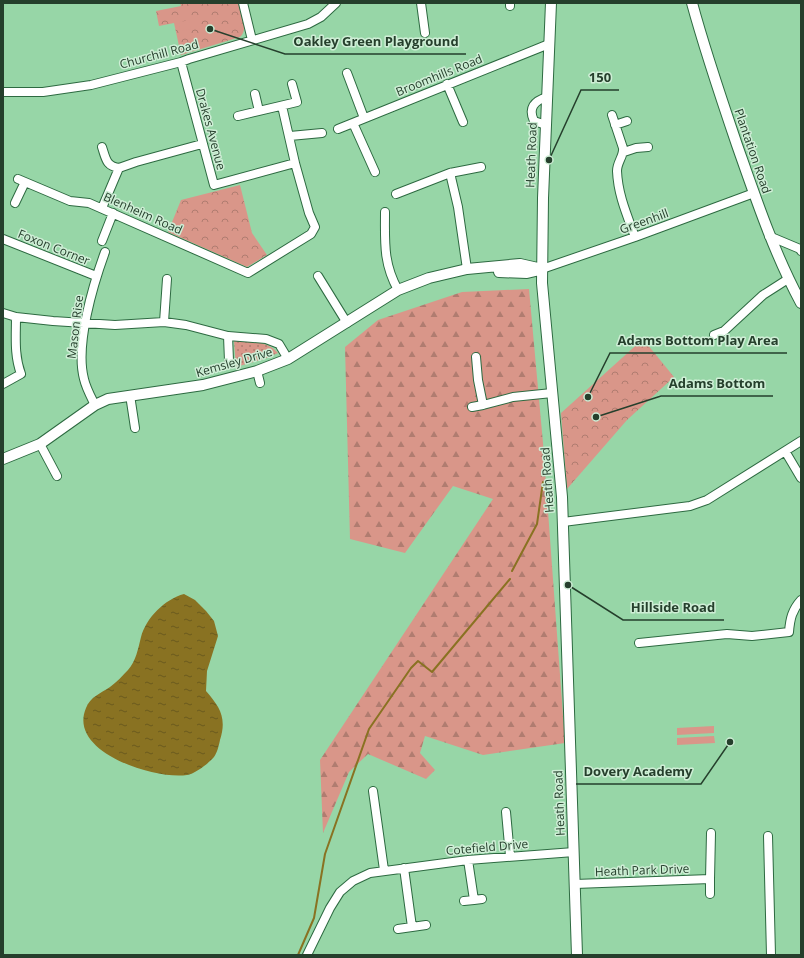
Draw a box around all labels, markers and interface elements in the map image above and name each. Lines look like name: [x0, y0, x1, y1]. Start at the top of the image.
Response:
callout: Oakley Green Playground: [285, 29, 466, 54]
text: Oakley Green Playground: [293, 32, 459, 50]
street label: Churchill Road: [118, 35, 200, 73]
street label: Broomhills Road: [393, 50, 485, 100]
callout: 150: [581, 65, 619, 90]
text: 150: [589, 68, 611, 86]
street label: Drakes Avenue: [192, 86, 230, 172]
street label: Plantation Road: [730, 106, 776, 196]
street label: Heath Road: [521, 122, 541, 188]
street label: Blenheim Road: [101, 188, 185, 238]
street label: Greenhill: [617, 204, 671, 238]
street label: Foxon Corner: [16, 225, 93, 269]
street label: Mason Rise: [63, 294, 87, 360]
callout: Adams Bottom Play Area: [610, 328, 787, 353]
text: Adams Bottom Play Area: [617, 331, 779, 349]
street label: Kemsley Drive: [194, 343, 275, 381]
callout: Adams Bottom: [661, 371, 773, 396]
text: Adams Bottom: [669, 374, 765, 392]
street label: Heath Road: [536, 447, 558, 513]
callout: Hillside Road: [623, 595, 724, 620]
text: Hillside Road: [631, 598, 715, 616]
callout: Dovery Academy: [576, 759, 701, 784]
text: Dovery Academy: [584, 762, 693, 780]
street label: Heath Road: [549, 770, 569, 836]
street label: Cotefield Drive: [445, 835, 529, 859]
street label: Heath Park Drive: [594, 860, 690, 880]

